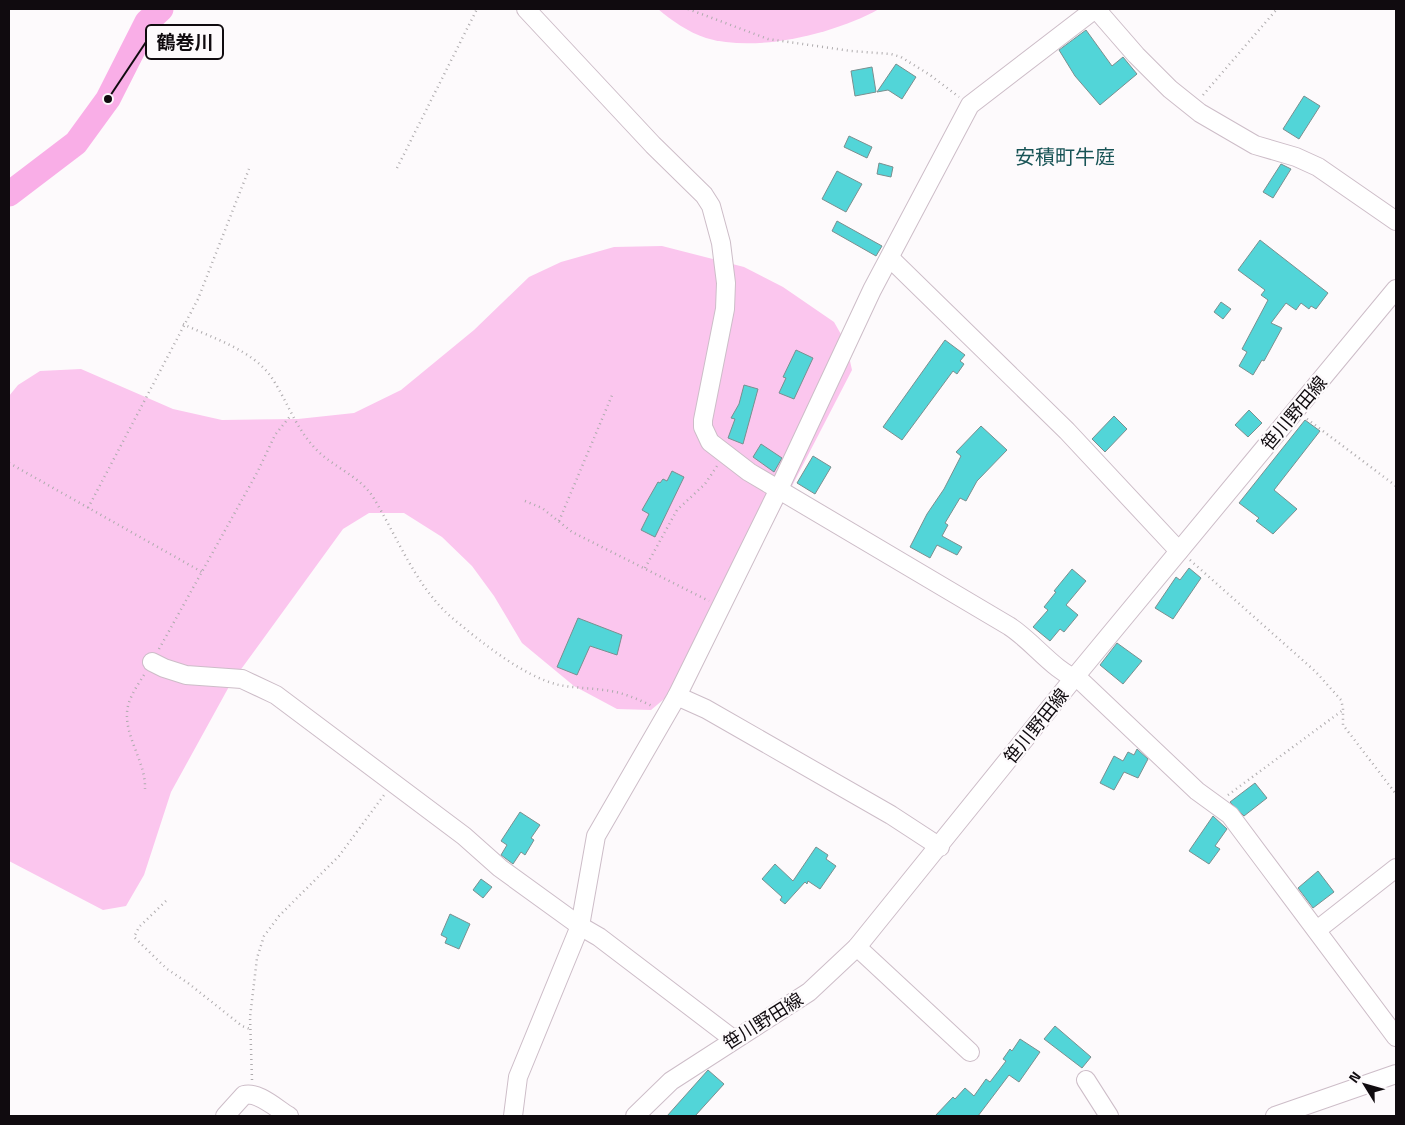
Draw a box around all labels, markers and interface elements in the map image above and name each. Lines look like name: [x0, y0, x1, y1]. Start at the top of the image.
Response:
callout: 鶴巻川: [146, 25, 223, 59]
text: 鶴巻川: [156, 27, 214, 56]
district label: 安積町牛庭: [1015, 141, 1115, 172]
street label: 笹川野田線: [1255, 370, 1333, 456]
street label: 笹川野田線: [997, 683, 1075, 769]
street label: 笹川野田線: [718, 986, 808, 1056]
north arrow: [1340, 1060, 1390, 1110]
text: N: [1343, 1067, 1366, 1087]

